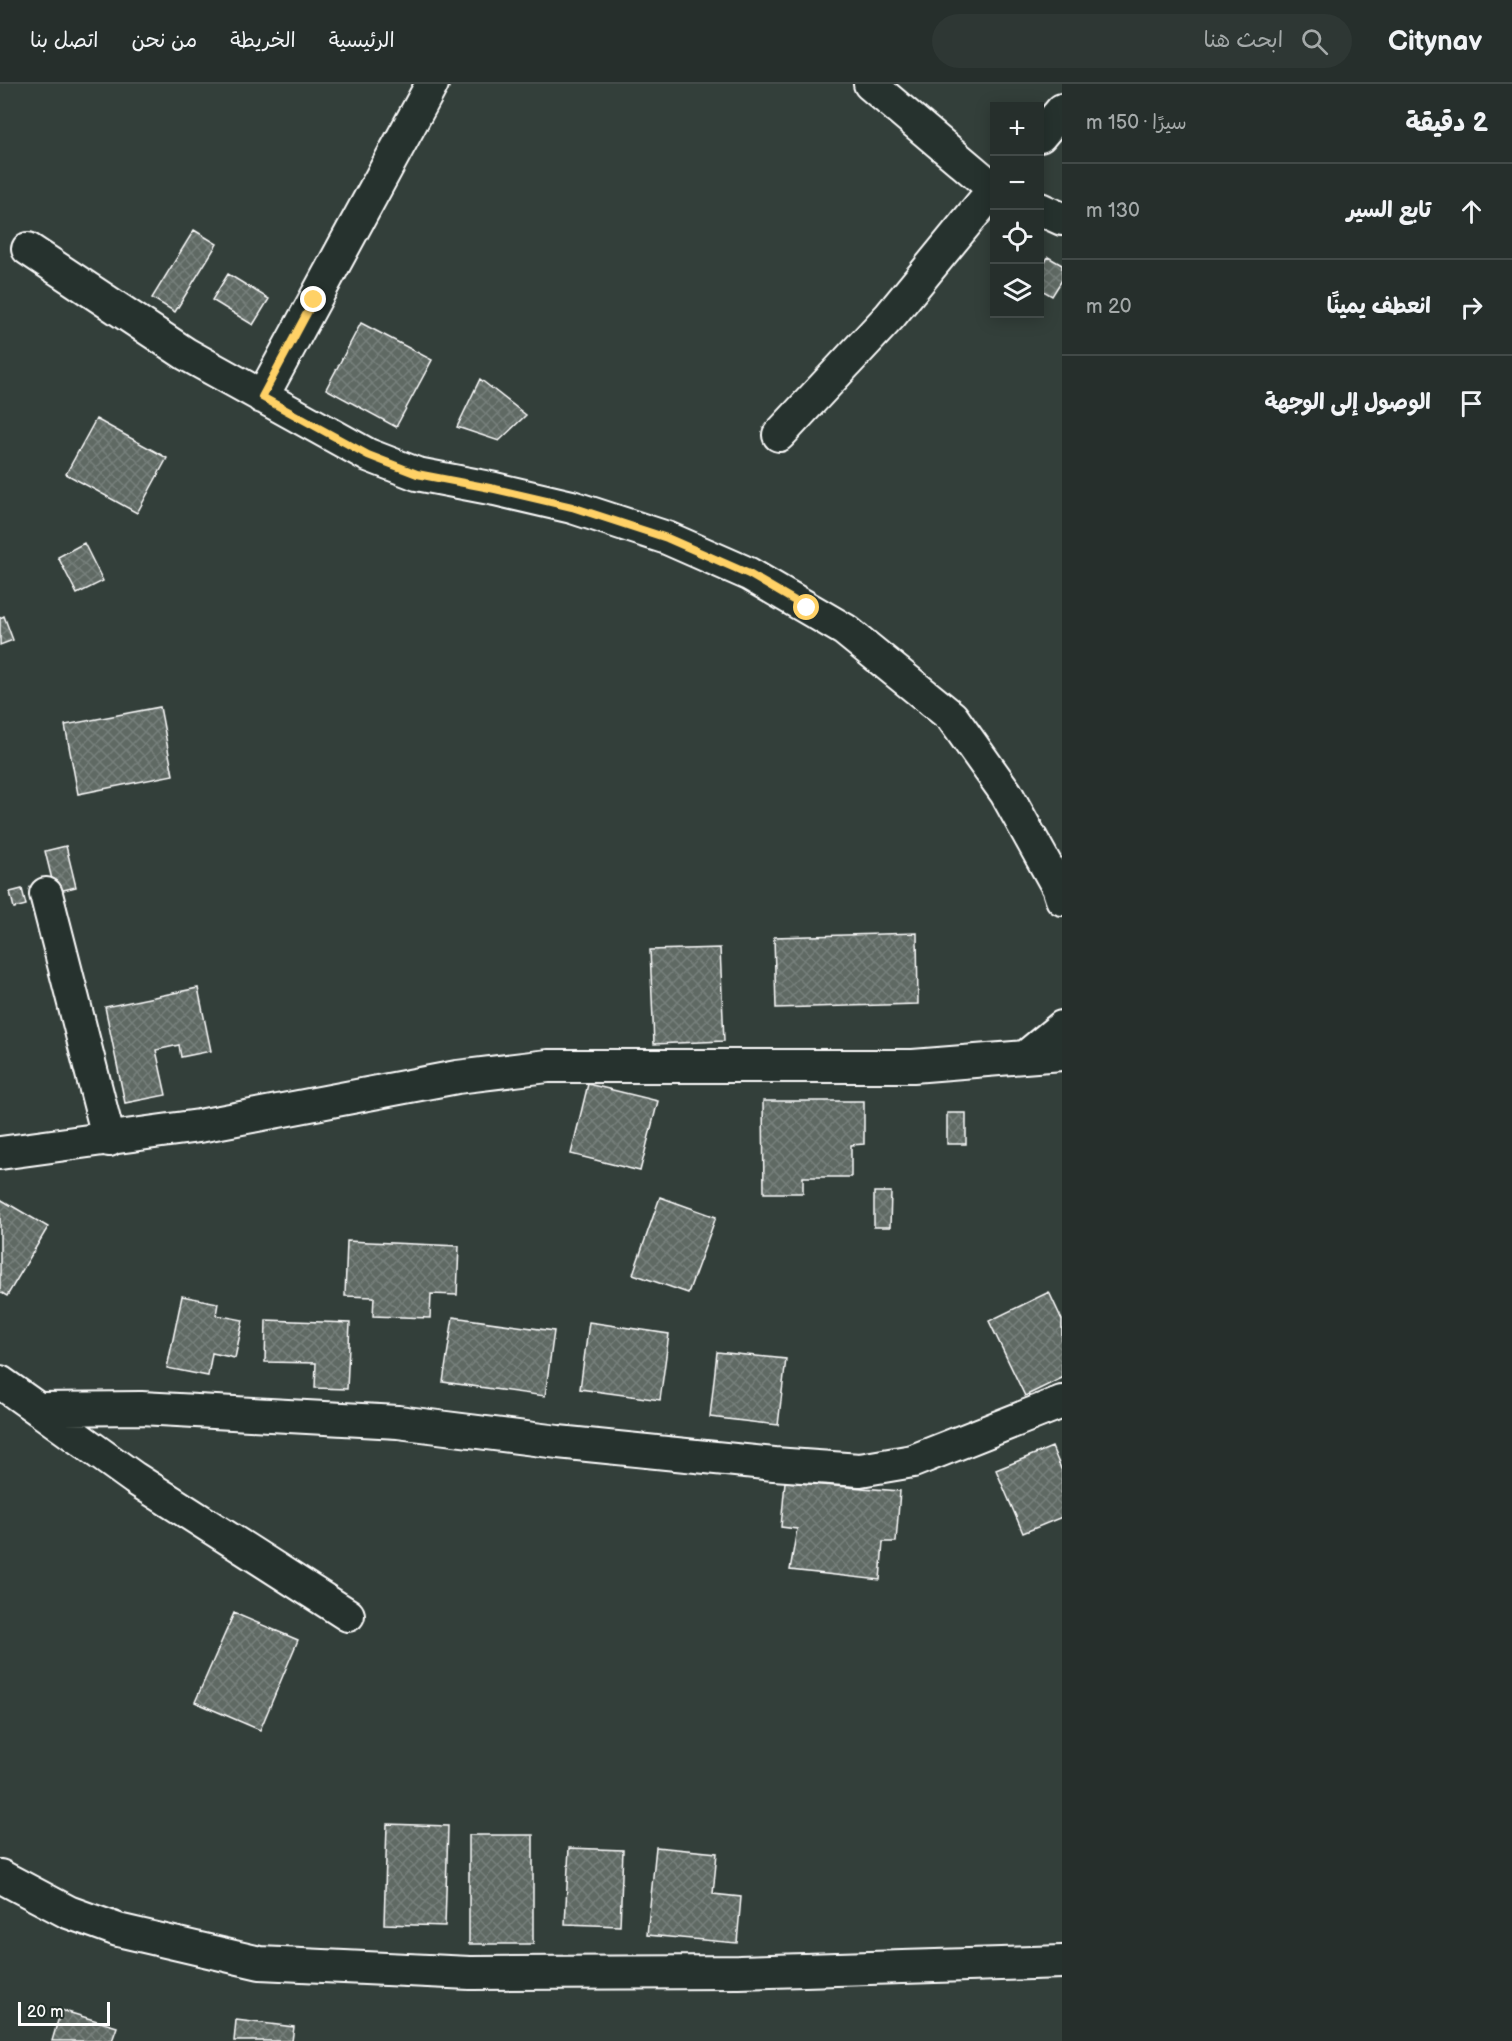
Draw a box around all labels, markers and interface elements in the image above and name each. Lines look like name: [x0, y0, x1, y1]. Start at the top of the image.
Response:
search box: [932, 14, 1352, 68]
icon: search: [1298, 25, 1331, 58]
text: Citynav: [1388, 25, 1482, 58]
text: ابحث هنا: [1204, 27, 1283, 54]
text: اتصل بنا: [30, 28, 98, 53]
text: من نحن: [131, 28, 197, 53]
text: الخريطة: [230, 28, 296, 53]
text: الرئيسية: [329, 28, 395, 53]
map controls: [990, 102, 1044, 318]
button: +: [990, 102, 1044, 156]
text: 2 دقيقة: [1405, 108, 1488, 139]
text: سيرًا · 150 m: [1086, 111, 1187, 135]
button: −: [990, 156, 1044, 210]
icon: ahead: [1455, 195, 1488, 228]
text: تابع السير: [1347, 197, 1431, 224]
text: 130 m: [1086, 199, 1140, 223]
button: locate: [990, 210, 1044, 264]
button: layers: [990, 264, 1044, 318]
route end: [300, 286, 326, 312]
icon: right: [1455, 291, 1488, 324]
text: انعطف يمينًا: [1327, 293, 1431, 320]
text: 20 m: [1086, 295, 1132, 319]
icon: arrive: [1455, 387, 1488, 420]
text: الوصول إلى الوجهة: [1264, 389, 1431, 416]
route start: [793, 594, 819, 620]
scale bar: [18, 1999, 110, 2026]
text: 20 m: [27, 2003, 63, 2022]

